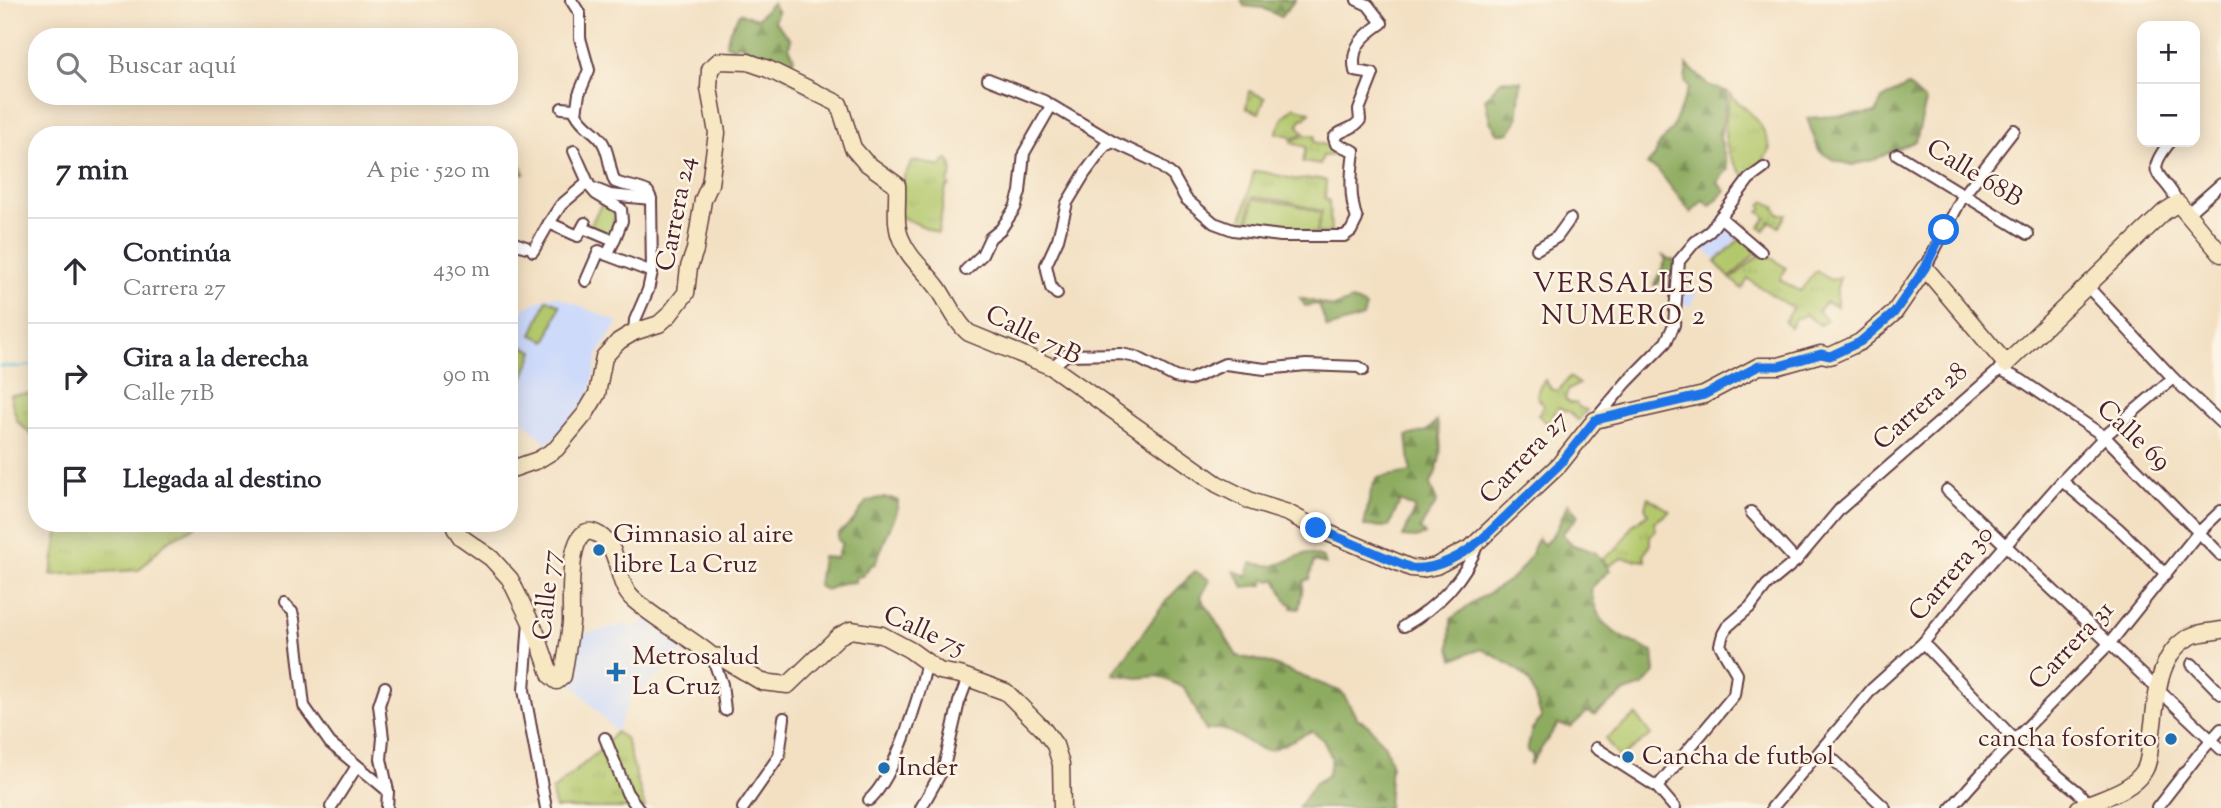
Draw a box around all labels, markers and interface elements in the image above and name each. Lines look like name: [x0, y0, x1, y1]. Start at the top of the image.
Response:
map controls: [2137, 21, 2200, 147]
button: +: [2137, 21, 2200, 84]
search box: [28, 28, 518, 105]
icon: search: [52, 48, 90, 86]
text: Buscar aquí: [108, 48, 237, 85]
button: −: [2137, 84, 2200, 147]
street label: Calle 68B: [1919, 131, 2029, 217]
text: 7 min: [56, 150, 128, 193]
street label: Carrera 24: [648, 153, 706, 275]
text: A pie · 520 m: [366, 155, 490, 188]
route start: [1928, 214, 1959, 245]
text: Continúa: [123, 236, 231, 273]
icon: ahead: [56, 252, 94, 290]
text: 430 m: [433, 254, 490, 287]
district label: VERSALLES NUMERO 2: [1532, 265, 1716, 337]
text: Carrera 27: [123, 273, 226, 306]
street label: Calle 71B: [979, 297, 1087, 375]
text: Gira a la derecha: [123, 341, 308, 378]
street label: Carrera 28: [1865, 354, 1977, 460]
icon: right: [56, 357, 94, 395]
text: 90 m: [443, 359, 490, 392]
text: Calle 71B: [123, 378, 214, 411]
street label: Calle 69: [2087, 392, 2179, 480]
street label: Carrera 27: [1472, 403, 1578, 513]
icon: arrive: [56, 462, 94, 500]
text: Llegada al destino: [123, 462, 321, 499]
route end: [1300, 512, 1331, 543]
place label: Gimnasio al aire libre La Cruz: [613, 517, 794, 584]
street label: Carrera 30: [1901, 518, 2003, 630]
marker: Gimnasio al aire libre La Cruz: [591, 542, 607, 558]
street label: Calle 77: [525, 548, 571, 642]
street label: Carrera 31: [2021, 593, 2123, 699]
street label: Calle 75: [877, 598, 971, 667]
place label: Metrosalud La Cruz: [632, 639, 760, 706]
marker: Metrosalud La Cruz: [606, 662, 626, 682]
place label: cancha fosforito: [1978, 721, 2157, 758]
marker: cancha fosforito: [2163, 731, 2179, 747]
place label: Cancha de futbol: [1642, 739, 1834, 776]
marker: Cancha de futbol: [1620, 749, 1636, 765]
place label: Inder: [898, 750, 958, 787]
marker: Inder: [876, 760, 892, 776]

